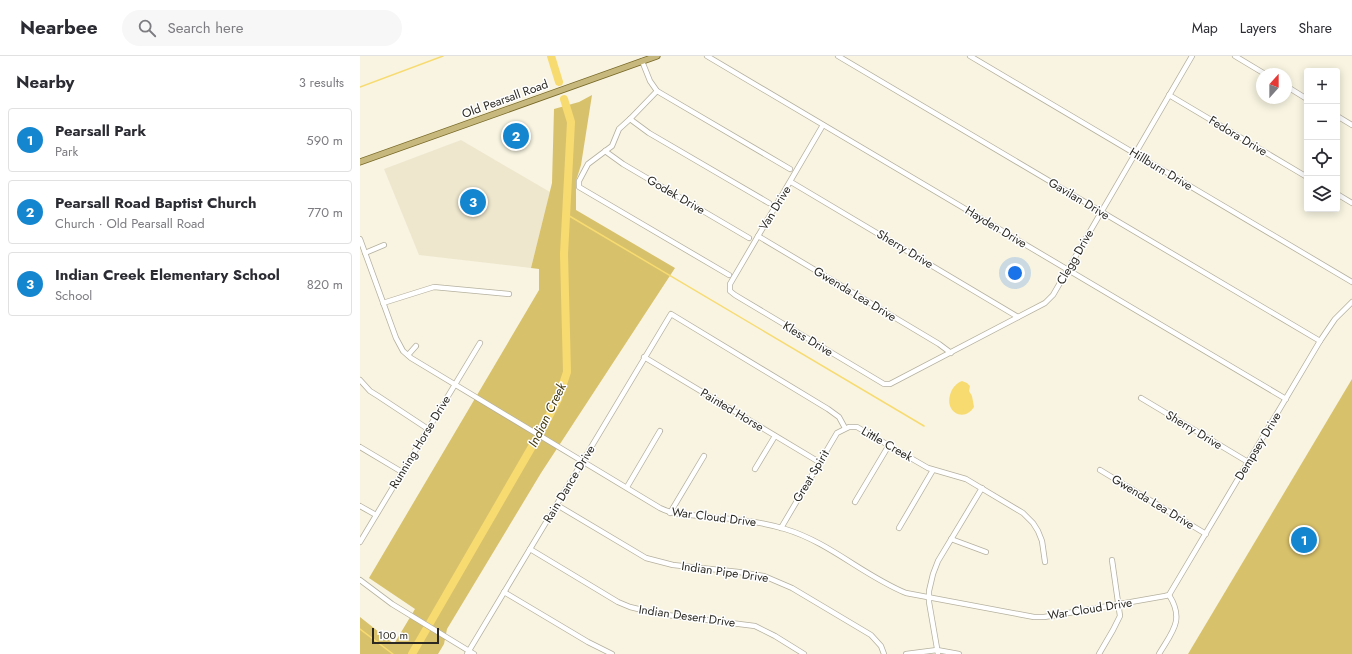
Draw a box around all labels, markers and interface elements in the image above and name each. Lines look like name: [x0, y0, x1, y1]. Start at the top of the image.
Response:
search box: [122, 10, 402, 46]
text: Nearbee: [20, 14, 98, 41]
icon: search: [136, 17, 158, 39]
text: Search here: [168, 17, 243, 39]
text: Map: [1192, 18, 1218, 38]
text: Layers: [1240, 18, 1276, 38]
text: Share: [1298, 18, 1332, 38]
north arrow: [1256, 68, 1292, 104]
map controls: [1304, 68, 1340, 212]
button: +: [1304, 68, 1340, 104]
text: Nearby: [16, 70, 74, 94]
text: 3 results: [299, 73, 344, 92]
street label: Old Pearsall Road: [459, 75, 551, 123]
button: −: [1304, 104, 1340, 140]
street label: Fedora Drive: [1205, 111, 1271, 161]
text: Pearsall Park: [55, 120, 146, 142]
pin: 2: [503, 121, 529, 151]
text: 1: [27, 131, 33, 150]
text: 590 m: [306, 131, 343, 150]
button: locate: [1304, 140, 1340, 176]
text: Park: [55, 142, 78, 161]
street label: Hillburn Drive: [1126, 143, 1196, 195]
street label: Godek Drive: [644, 171, 708, 219]
street label: Gavilan Drive: [1045, 174, 1113, 224]
button: layers: [1304, 176, 1340, 212]
street label: Van Drive: [755, 182, 795, 234]
pin: 3: [460, 187, 486, 217]
text: Pearsall Road Baptist Church: [55, 192, 257, 214]
street label: Hayden Drive: [962, 201, 1030, 253]
text: 2: [26, 203, 34, 222]
text: 770 m: [308, 203, 343, 222]
text: Church · Old Pearsall Road: [55, 214, 205, 233]
street label: Sherry Drive: [873, 225, 937, 273]
street label: Clegg Drive: [1052, 226, 1098, 288]
street label: Gwenda Lea Drive: [810, 262, 900, 326]
your location: [1005, 263, 1025, 283]
text: Indian Creek Elementary School: [55, 264, 280, 286]
text: 3: [26, 275, 34, 294]
text: 820 m: [307, 275, 343, 294]
text: School: [55, 286, 92, 305]
street label: Kless Drive: [780, 317, 836, 361]
water label: Indian Creek: [523, 379, 571, 450]
street label: Painted Horse: [697, 384, 767, 436]
street label: Running Horse Drive: [385, 392, 455, 492]
street label: Sherry Drive: [1162, 406, 1226, 454]
street label: Dempsey Drive: [1230, 408, 1286, 484]
street label: Little Creek: [858, 422, 917, 466]
street label: Rain Dance Drive: [539, 442, 599, 526]
street label: Great Spirit: [788, 446, 834, 506]
street label: Gwenda Lea Drive: [1108, 470, 1198, 534]
street label: War Cloud Drive: [671, 503, 757, 531]
pin: 1: [1291, 525, 1317, 555]
street label: Indian Pipe Drive: [680, 557, 770, 587]
street label: War Cloud Drive: [1047, 593, 1133, 625]
street label: Indian Desert Drive: [637, 600, 737, 632]
scale bar: [372, 626, 439, 645]
text: 100 m: [378, 627, 408, 643]

